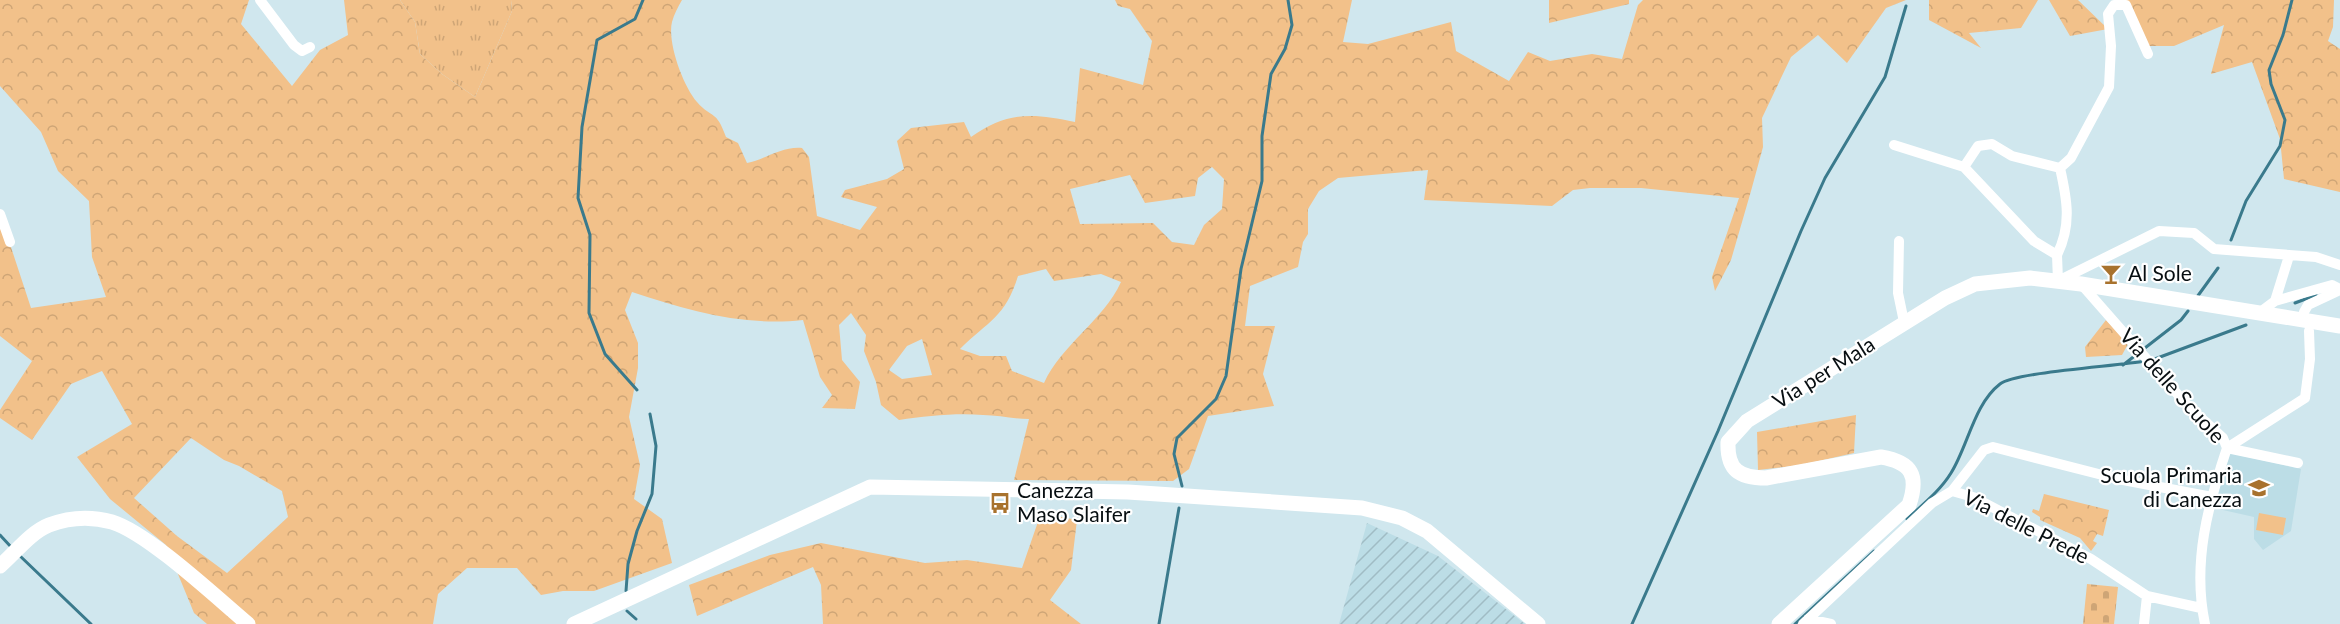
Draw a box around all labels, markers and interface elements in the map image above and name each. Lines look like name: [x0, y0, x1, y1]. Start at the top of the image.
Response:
place label: Al Sole: [2128, 260, 2192, 285]
bar icon: Al Sole: [2099, 262, 2123, 286]
street label: Via delle Scuole: [2115, 323, 2231, 447]
street label: Via per Mala: [1768, 331, 1879, 413]
place label: Scuola Primaria di Canezza: [2100, 462, 2242, 511]
school or university icon: Scuola Primaria di Canezza: [2247, 476, 2271, 500]
place label: Canezza Maso Slaifer: [1017, 477, 1131, 526]
street label: Via delle Prede: [1960, 483, 2094, 568]
bus stop icon: Canezza Maso Slaifer: [988, 491, 1012, 515]

